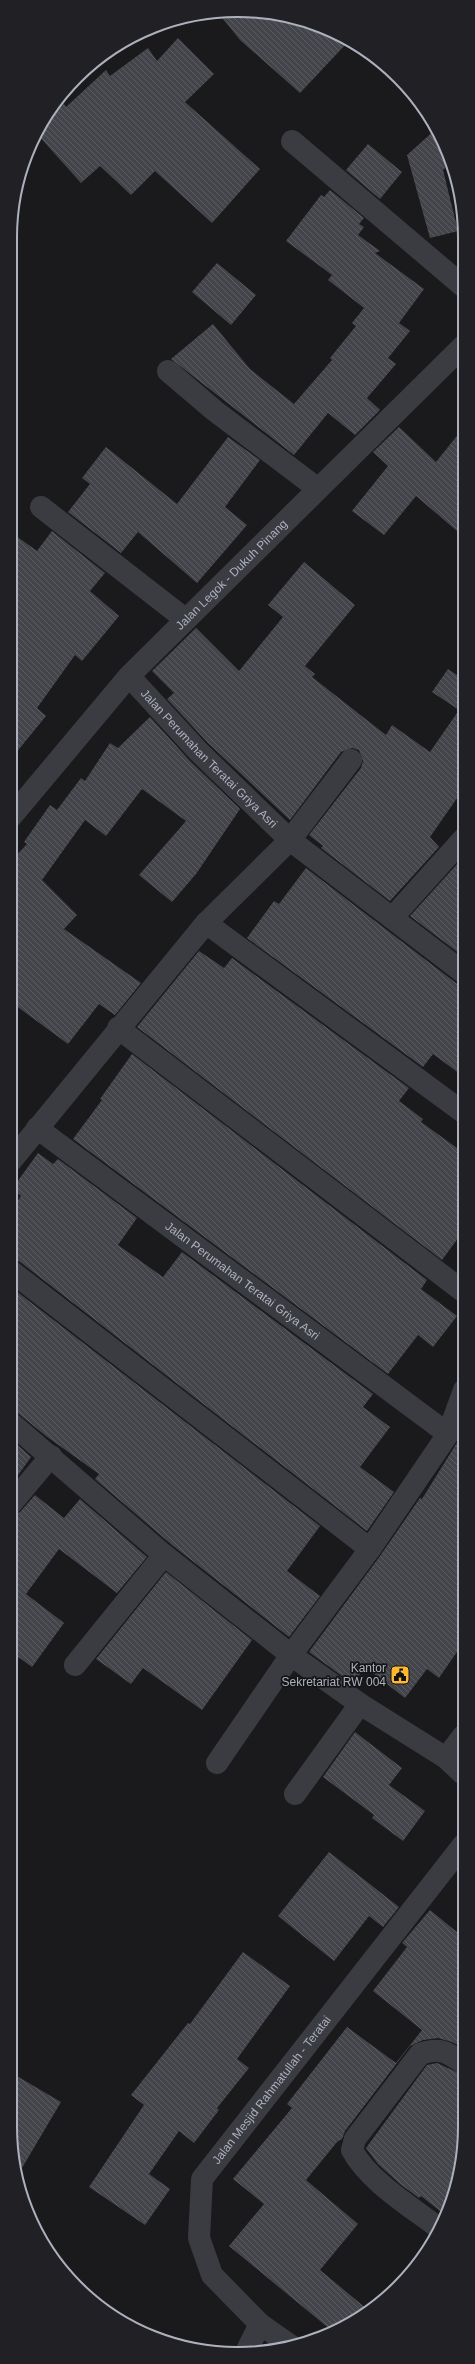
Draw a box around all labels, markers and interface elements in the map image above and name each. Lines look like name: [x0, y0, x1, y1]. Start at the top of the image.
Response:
street label: Jalan Legok - Dukuh Pinang: [173, 517, 290, 633]
street label: Jalan Perumahan Teratai Griya Asri: [138, 686, 280, 831]
street label: Jalan Perumahan Teratai Griya Asri: [162, 1219, 322, 1343]
place label: Kantor Sekretariat RW 004: [282, 1661, 386, 1689]
public building icon: Kantor Sekretariat RW 004: [389, 1664, 411, 1686]
street label: Jalan Mesjid Rahmatullah - Teratai: [209, 2013, 334, 2167]

